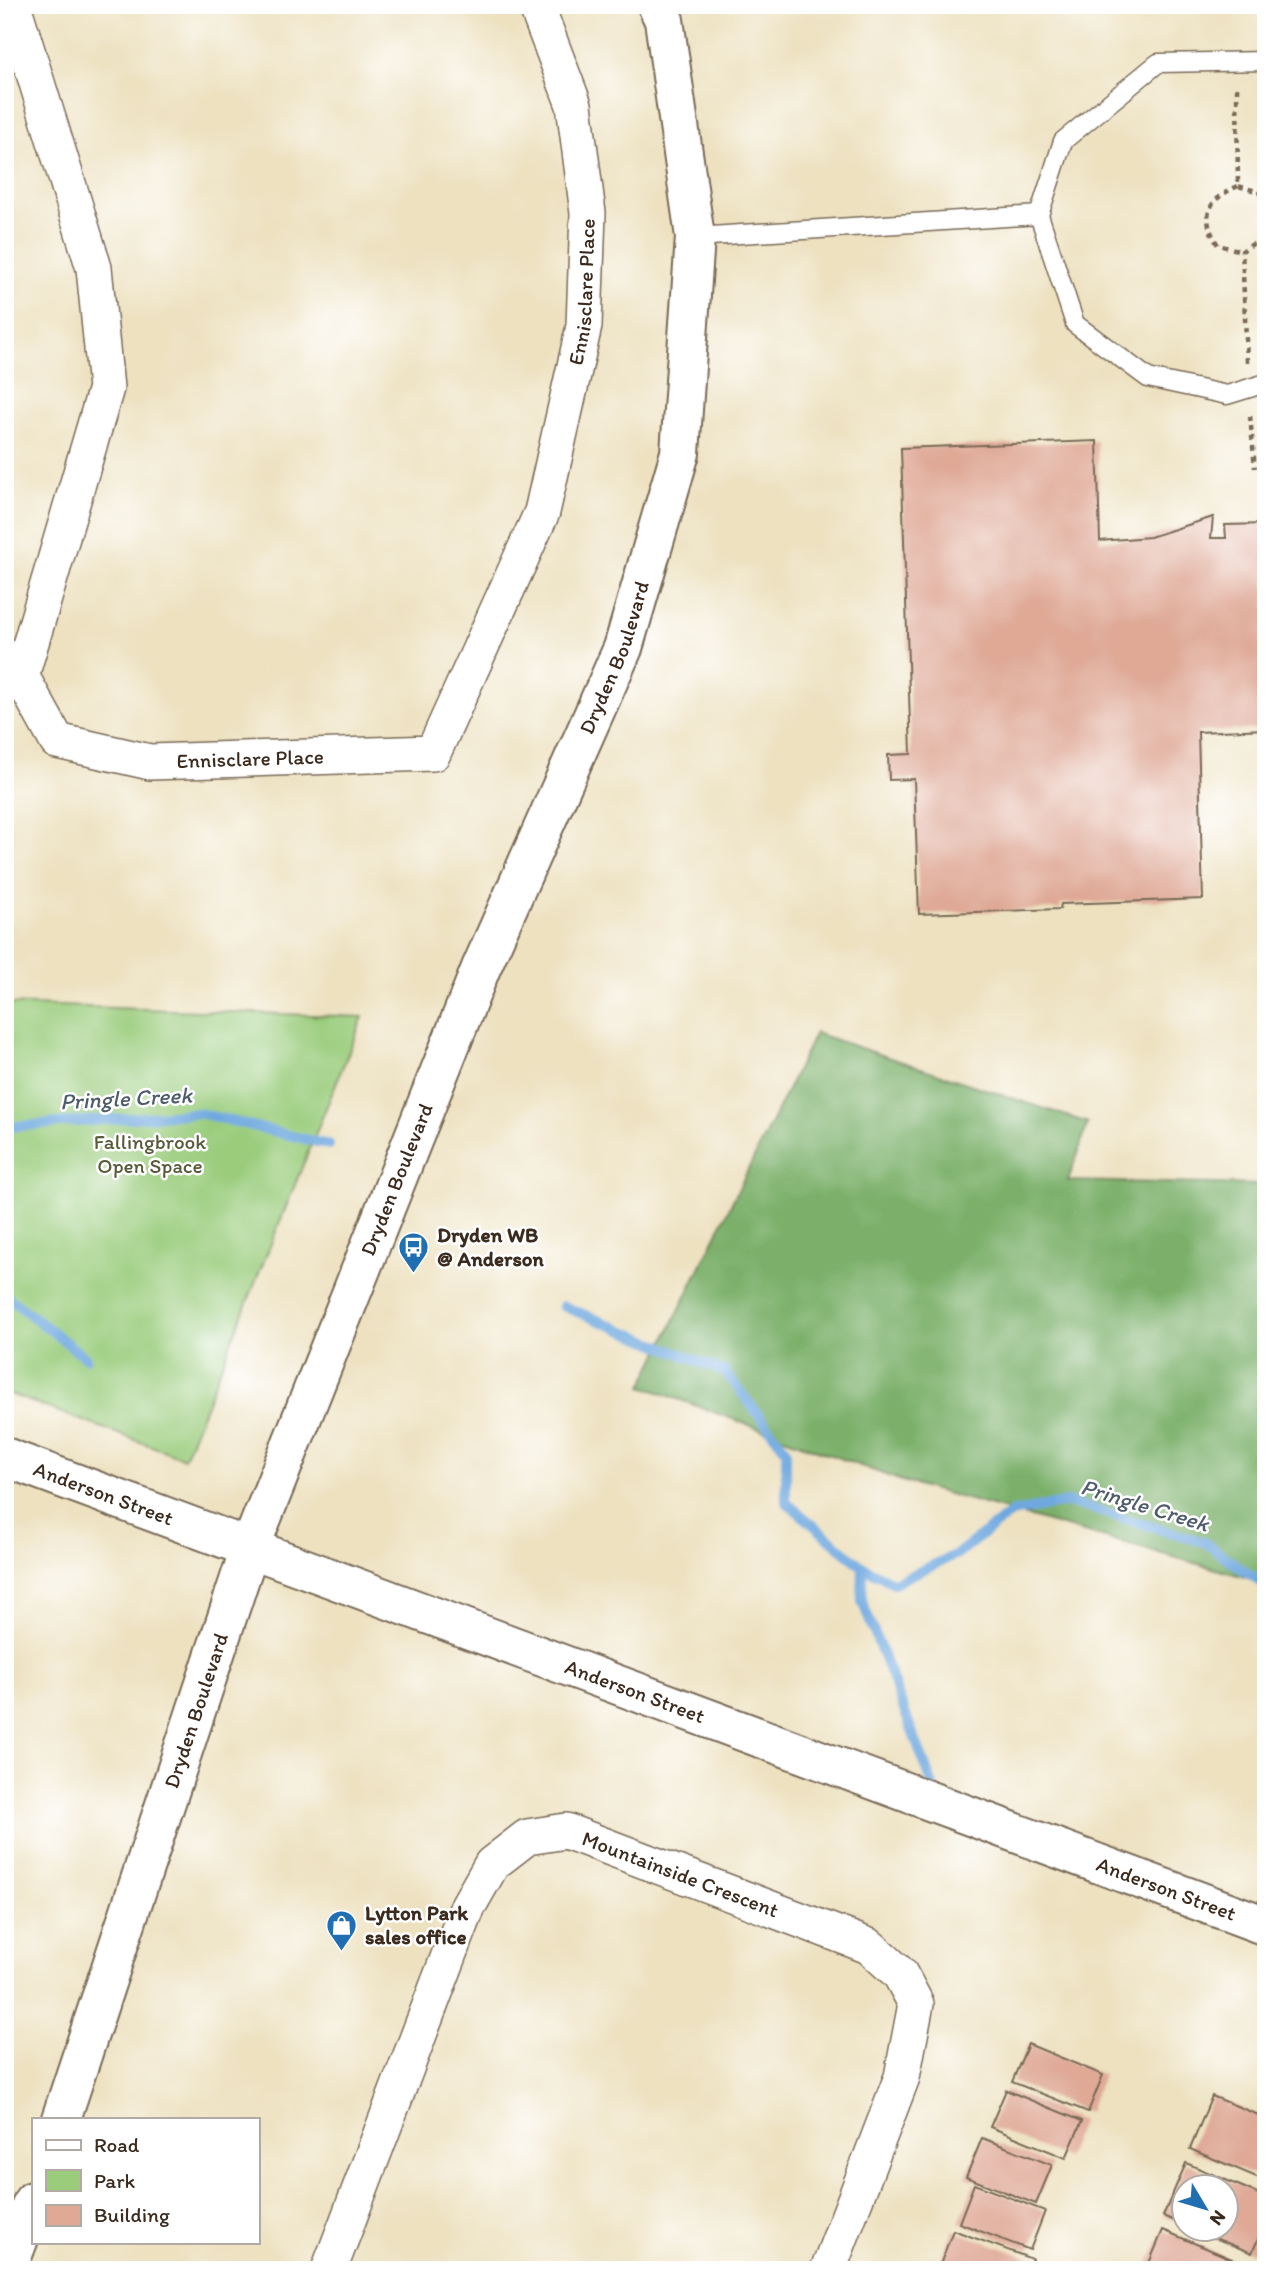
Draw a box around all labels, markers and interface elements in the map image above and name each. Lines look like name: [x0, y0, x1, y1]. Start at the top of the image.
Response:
street label: Ennisclare Place: [563, 218, 600, 367]
street label: Dryden Boulevard: [573, 578, 654, 738]
street label: Ennisclare Place: [176, 743, 324, 773]
water label: Pringle Creek: [59, 1081, 194, 1115]
street label: Dryden Boulevard: [355, 1100, 438, 1259]
park label: Fallingbrook Open Space: [94, 1129, 206, 1178]
place label: Dryden WB @ Anderson: [437, 1222, 544, 1271]
bus stop icon: Dryden WB @ Anderson: [397, 1230, 431, 1274]
street label: Anderson Street: [30, 1456, 177, 1531]
water label: Pringle Creek: [1078, 1472, 1213, 1538]
street label: Dryden Boulevard: [158, 1630, 233, 1791]
street label: Anderson Street: [562, 1653, 708, 1728]
street label: Mountainside Crescent: [579, 1825, 782, 1923]
street label: Anderson Street: [1093, 1851, 1240, 1926]
place label: Lytton Park sales office: [365, 1900, 469, 1949]
shop icon: Lytton Park sales office: [325, 1908, 359, 1952]
legend: [32, 2118, 259, 2244]
text: Road: [94, 2132, 140, 2157]
text: Park: [94, 2168, 136, 2193]
north arrow: [1170, 2174, 1240, 2244]
text: Building: [94, 2202, 170, 2227]
text: N: [1205, 2206, 1231, 2230]

